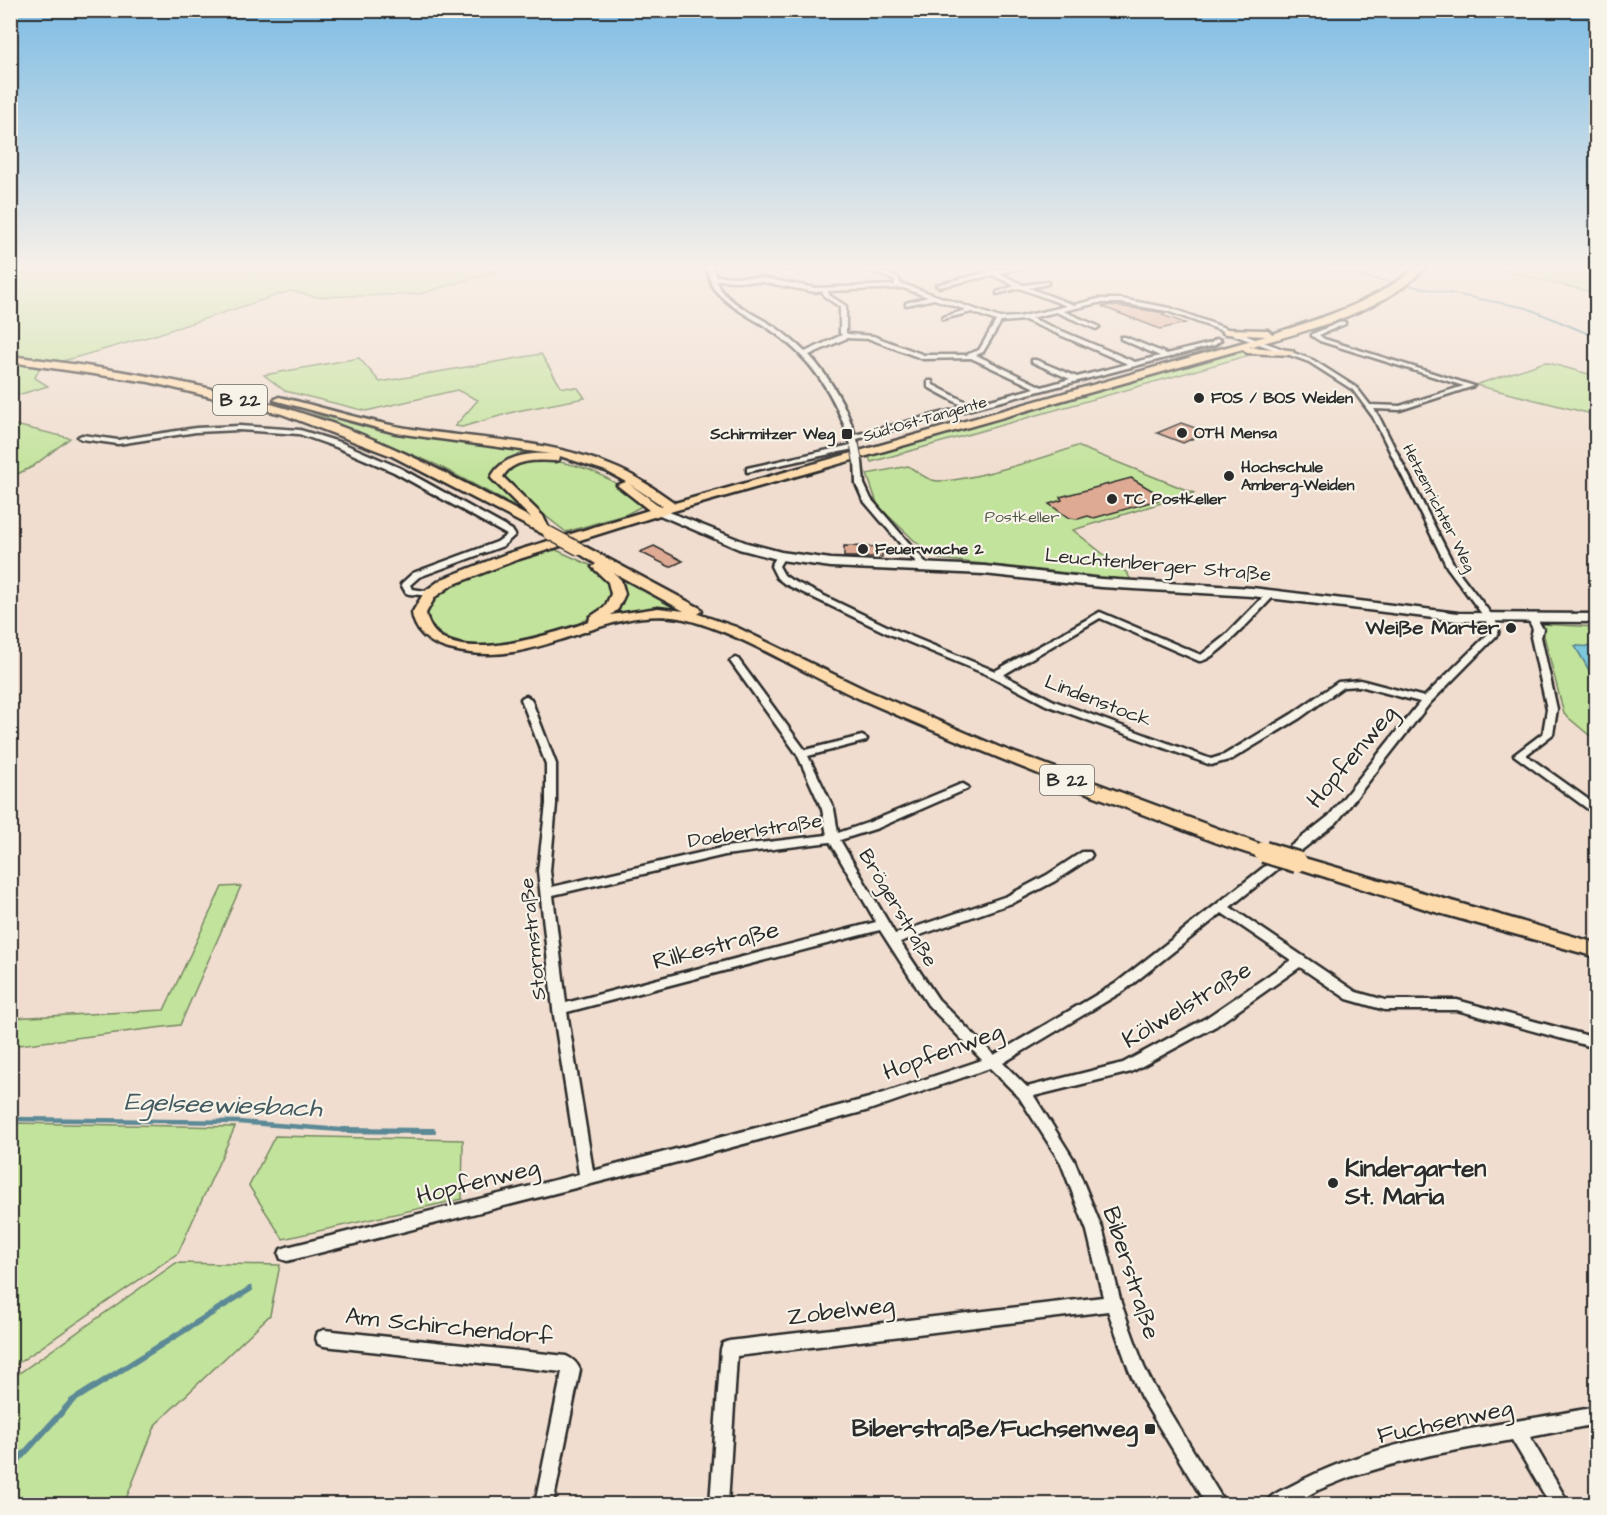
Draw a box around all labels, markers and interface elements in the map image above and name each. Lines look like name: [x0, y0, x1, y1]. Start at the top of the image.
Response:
road number: B 22: [213, 385, 267, 415]
place label: FOS / BOS Weiden: [1211, 387, 1353, 409]
street label: Süd-Ost-Tangente: [860, 391, 990, 448]
marker: FOS / BOS Weiden: [1192, 391, 1206, 405]
place label: OTH Mensa: [1194, 422, 1278, 444]
place label: Schirmitzer Weg: [709, 423, 836, 447]
marker: OTH Mensa: [1175, 426, 1189, 440]
marker: Schirmitzer Weg: [840, 427, 854, 441]
street label: Hetzenrichter Weg: [1396, 440, 1481, 576]
place label: Hochschule Amberg-Weiden: [1241, 456, 1354, 498]
marker: Hochschule Amberg-Weiden: [1222, 469, 1236, 483]
place label: TC Postkeller: [1123, 488, 1227, 510]
marker: TC Postkeller: [1105, 492, 1119, 506]
park label: Postkeller: [985, 506, 1060, 528]
place label: Feuerwache 2: [875, 538, 985, 560]
street label: Leuchtenberger Straße: [1044, 541, 1272, 590]
marker: Feuerwache 2: [856, 542, 870, 556]
place label: Weiße Marter: [1365, 614, 1500, 642]
marker: Weiße Marter: [1504, 621, 1518, 635]
street label: Lindenstock: [1041, 668, 1155, 734]
street label: Hopfenweg: [1299, 698, 1406, 817]
road number: B 22: [1040, 765, 1094, 795]
street label: Doeberlstraße: [686, 807, 824, 855]
street label: Brögerstraße: [851, 844, 944, 973]
street label: Stormstraße: [513, 876, 553, 1002]
street label: Rilkestraße: [649, 913, 783, 979]
street label: Kölwelstraße: [1116, 953, 1258, 1057]
street label: Hopfenweg: [878, 1015, 1008, 1090]
water label: Egelseewiesbach: [124, 1084, 323, 1127]
street label: Hopfenweg: [413, 1150, 543, 1215]
place label: Kindergarten St. Maria: [1344, 1152, 1486, 1214]
marker: Kindergarten St. Maria: [1326, 1176, 1340, 1190]
street label: Biberstraße: [1094, 1202, 1168, 1344]
street label: Zobelweg: [786, 1288, 896, 1335]
street label: Am Schirchendorf: [344, 1299, 555, 1355]
street label: Fuchsenweg: [1374, 1391, 1516, 1454]
place label: Biberstraße/Fuchsenweg: [852, 1412, 1139, 1447]
marker: Biberstraße/Fuchsenweg: [1143, 1422, 1157, 1436]

